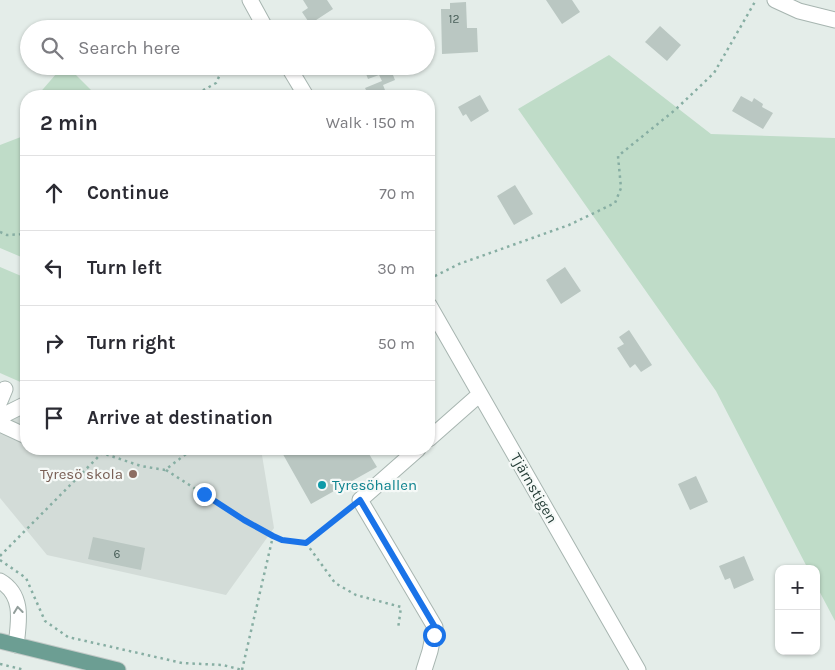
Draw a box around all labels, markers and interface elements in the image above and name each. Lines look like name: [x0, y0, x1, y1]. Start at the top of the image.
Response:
house number: 12: [449, 12, 460, 26]
search box: [20, 20, 435, 75]
icon: search: [38, 34, 66, 62]
text: Search here: [78, 37, 180, 59]
text: 2 min: [40, 111, 98, 135]
text: Walk · 150 m: [326, 113, 415, 132]
icon: ahead: [40, 179, 68, 207]
text: Continue: [87, 182, 169, 204]
text: 70 m: [379, 184, 415, 203]
icon: left: [40, 254, 68, 282]
text: Turn left: [87, 257, 162, 279]
text: 30 m: [377, 259, 415, 278]
icon: right: [40, 329, 68, 357]
text: Turn right: [87, 332, 176, 354]
text: 50 m: [378, 334, 415, 353]
icon: arrive: [40, 404, 68, 432]
text: Arrive at destination: [87, 407, 273, 429]
street label: Tjärnstigen: [507, 450, 561, 526]
place label: Tyresö skola: [40, 465, 123, 483]
marker: Tyresö skola: [127, 468, 139, 480]
place label: Tyresöhallen: [332, 476, 417, 494]
marker: Tyresöhallen: [316, 479, 328, 491]
route end: [193, 483, 216, 506]
house number: 6: [114, 547, 121, 561]
map controls: [775, 565, 820, 655]
button: +: [775, 565, 820, 610]
one-way arrow: [13, 605, 24, 613]
button: −: [775, 610, 820, 655]
route start: [423, 624, 446, 647]

